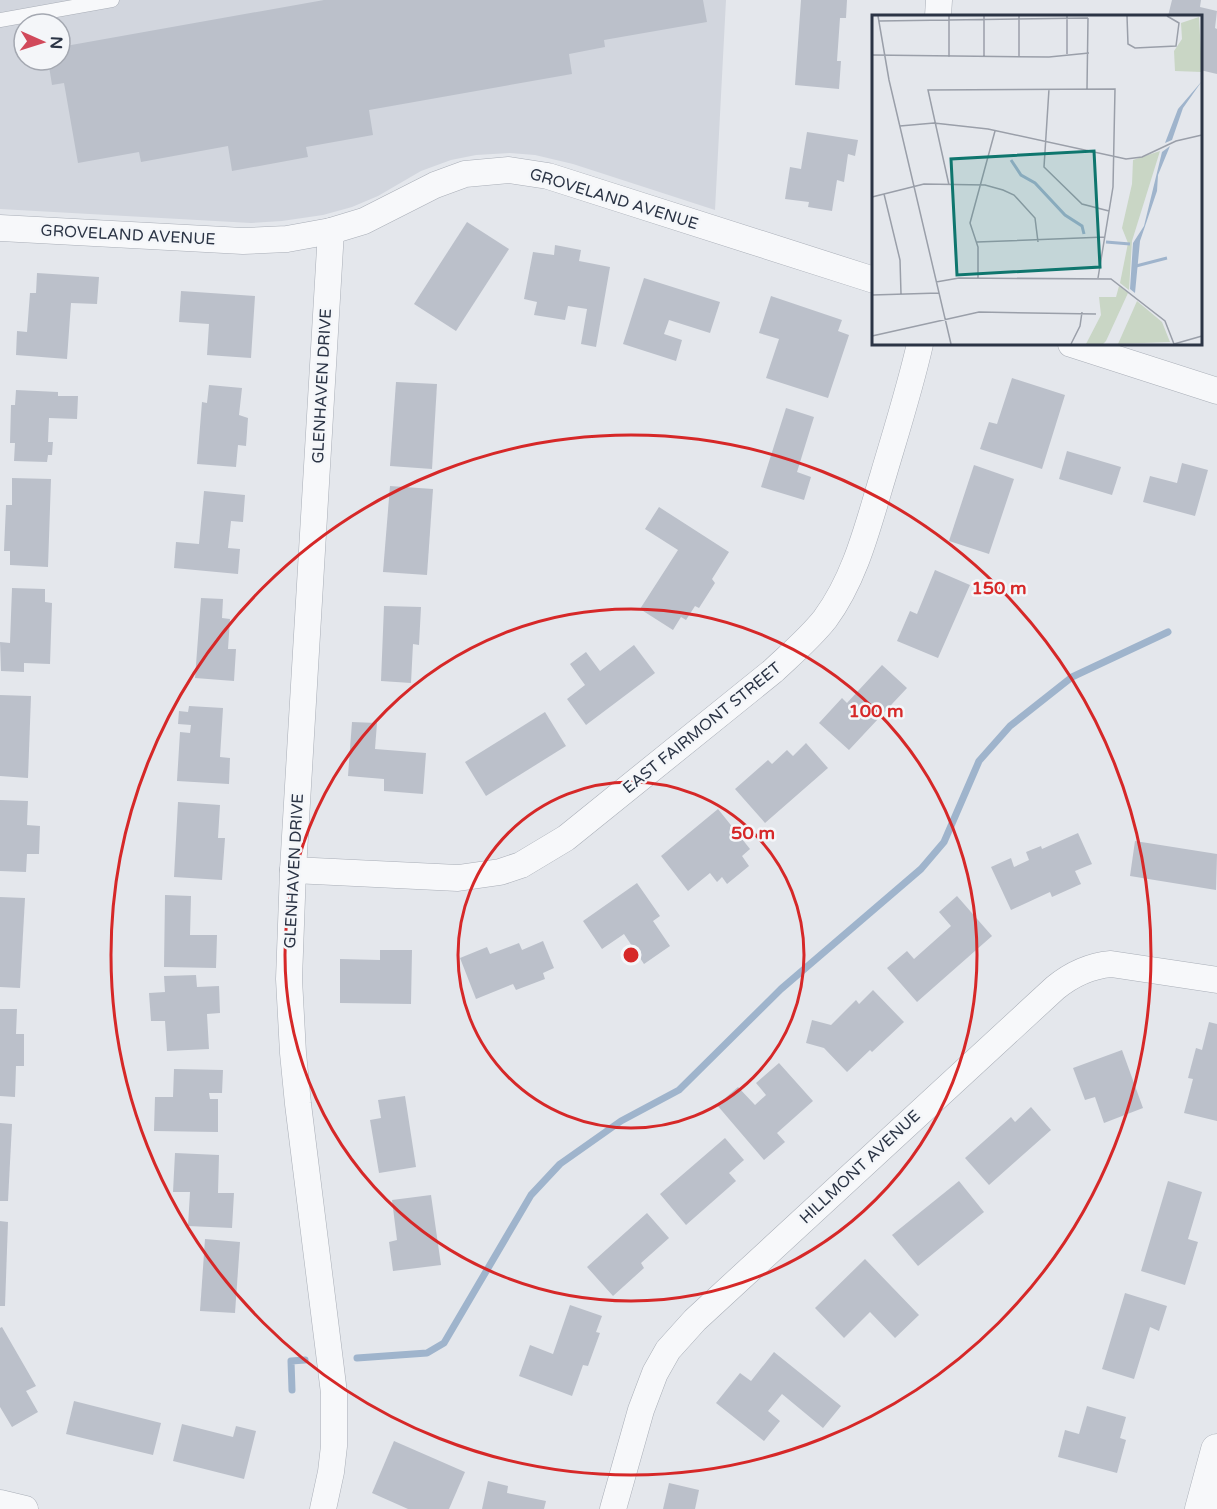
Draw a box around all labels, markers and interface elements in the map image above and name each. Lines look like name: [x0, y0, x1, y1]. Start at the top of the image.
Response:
north arrow: [12, 12, 72, 72]
inset map: [872, 15, 1202, 345]
text: N: [46, 36, 66, 50]
street label: GROVELAND AVENUE: [527, 164, 701, 234]
street label: GROVELAND AVENUE: [40, 220, 216, 250]
street label: GLENHAVEN DRIVE: [308, 308, 336, 464]
text: 150 m: [971, 577, 1027, 599]
street label: EAST FAIRMONT STREET: [619, 658, 785, 798]
text: 100 m: [848, 700, 904, 722]
street label: GLENHAVEN DRIVE: [280, 793, 308, 949]
text: 50 m: [731, 822, 775, 844]
centre of rings: [621, 945, 641, 965]
street label: HILLMONT AVENUE: [795, 1106, 925, 1228]

